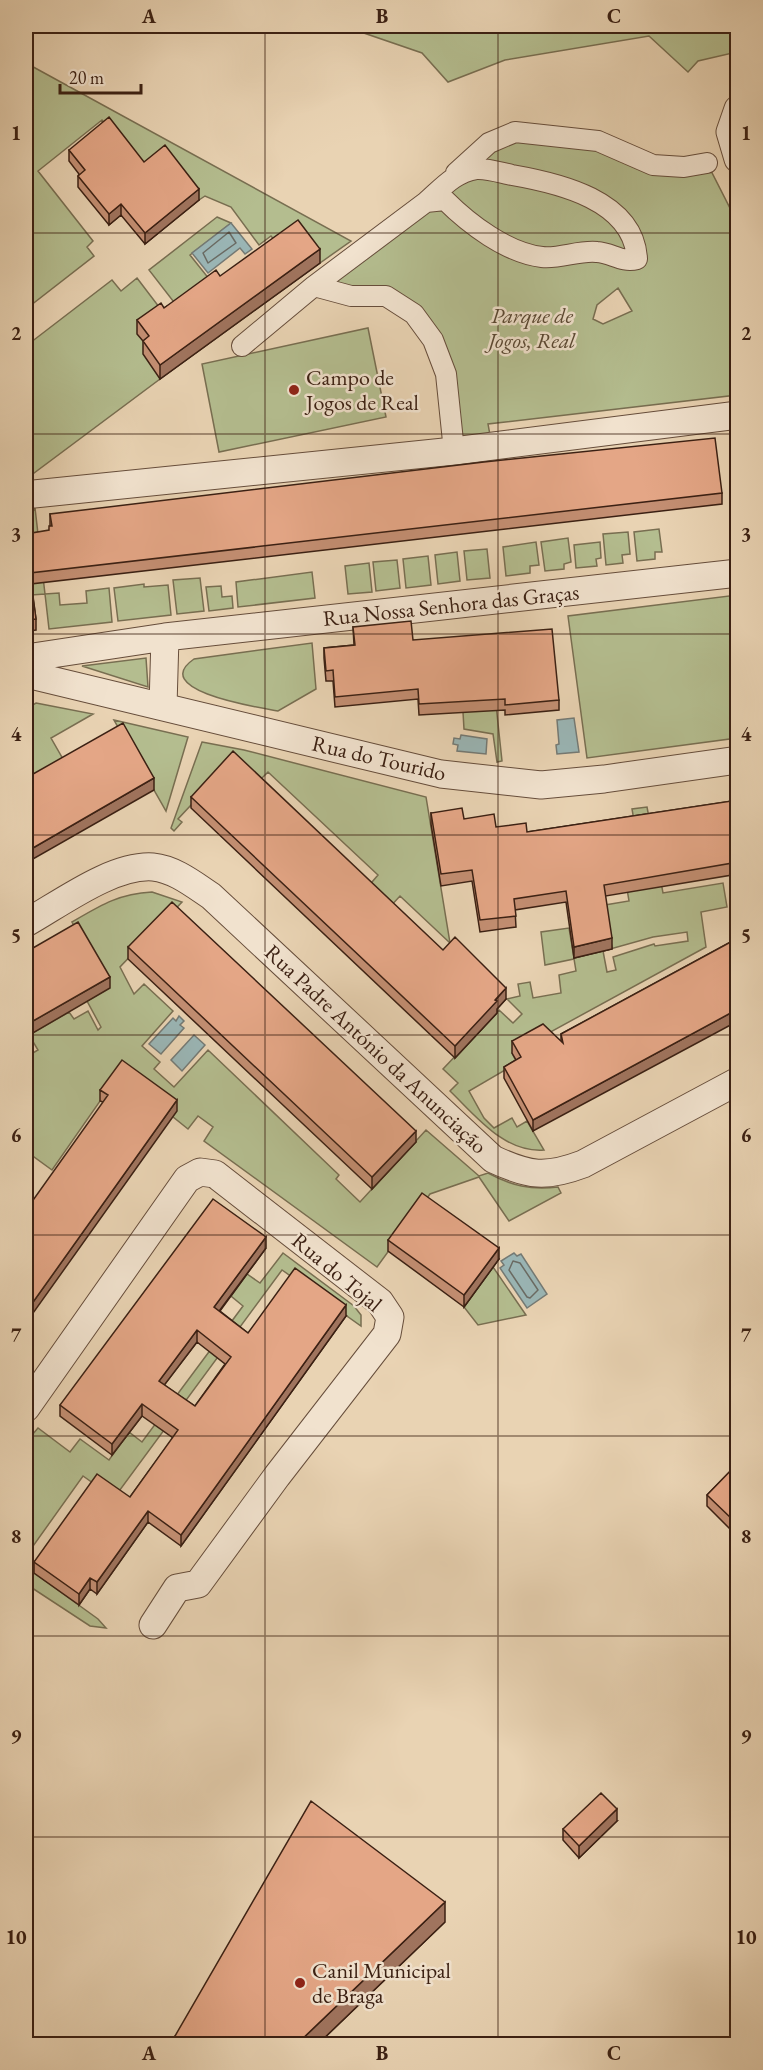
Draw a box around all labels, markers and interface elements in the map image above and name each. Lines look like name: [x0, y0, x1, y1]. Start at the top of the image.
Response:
text: A: [141, 3, 157, 29]
text: B: [376, 3, 388, 29]
text: C: [607, 3, 621, 29]
scale bar: [60, 57, 141, 95]
text: 20 m: [69, 66, 104, 89]
text: 1: [11, 120, 21, 146]
text: 1: [741, 120, 751, 146]
park label: Parque de Jogos, Real: [484, 301, 576, 355]
text: 2: [11, 320, 22, 346]
text: 2: [741, 320, 752, 346]
place label: Campo de Jogos de Real: [304, 363, 419, 417]
marker: Campo de Jogos de Real: [287, 383, 301, 397]
text: 3: [11, 521, 21, 547]
text: 3: [741, 521, 751, 547]
street label: Rua Nossa Senhora das Graças: [321, 577, 581, 633]
text: 4: [11, 721, 22, 747]
text: 4: [741, 721, 752, 747]
street label: Rua do Tourido: [309, 729, 449, 788]
text: 5: [11, 922, 21, 948]
text: 5: [741, 922, 751, 948]
street label: Rua Padre António da Anunciação: [258, 938, 494, 1160]
text: 6: [11, 1122, 22, 1148]
text: 6: [741, 1122, 752, 1148]
street label: Rua do Tojal: [286, 1226, 388, 1318]
text: 7: [11, 1322, 22, 1348]
text: 7: [741, 1322, 752, 1348]
text: 8: [11, 1523, 21, 1549]
text: 8: [741, 1523, 751, 1549]
text: 9: [11, 1723, 22, 1749]
text: 9: [741, 1723, 752, 1749]
text: 10: [5, 1924, 27, 1950]
text: 10: [735, 1924, 757, 1950]
place label: Canil Municipal de Braga: [312, 1956, 451, 2010]
marker: Canil Municipal de Braga: [293, 1976, 307, 1990]
text: A: [141, 2040, 157, 2066]
text: B: [376, 2040, 388, 2066]
text: C: [607, 2040, 621, 2066]

